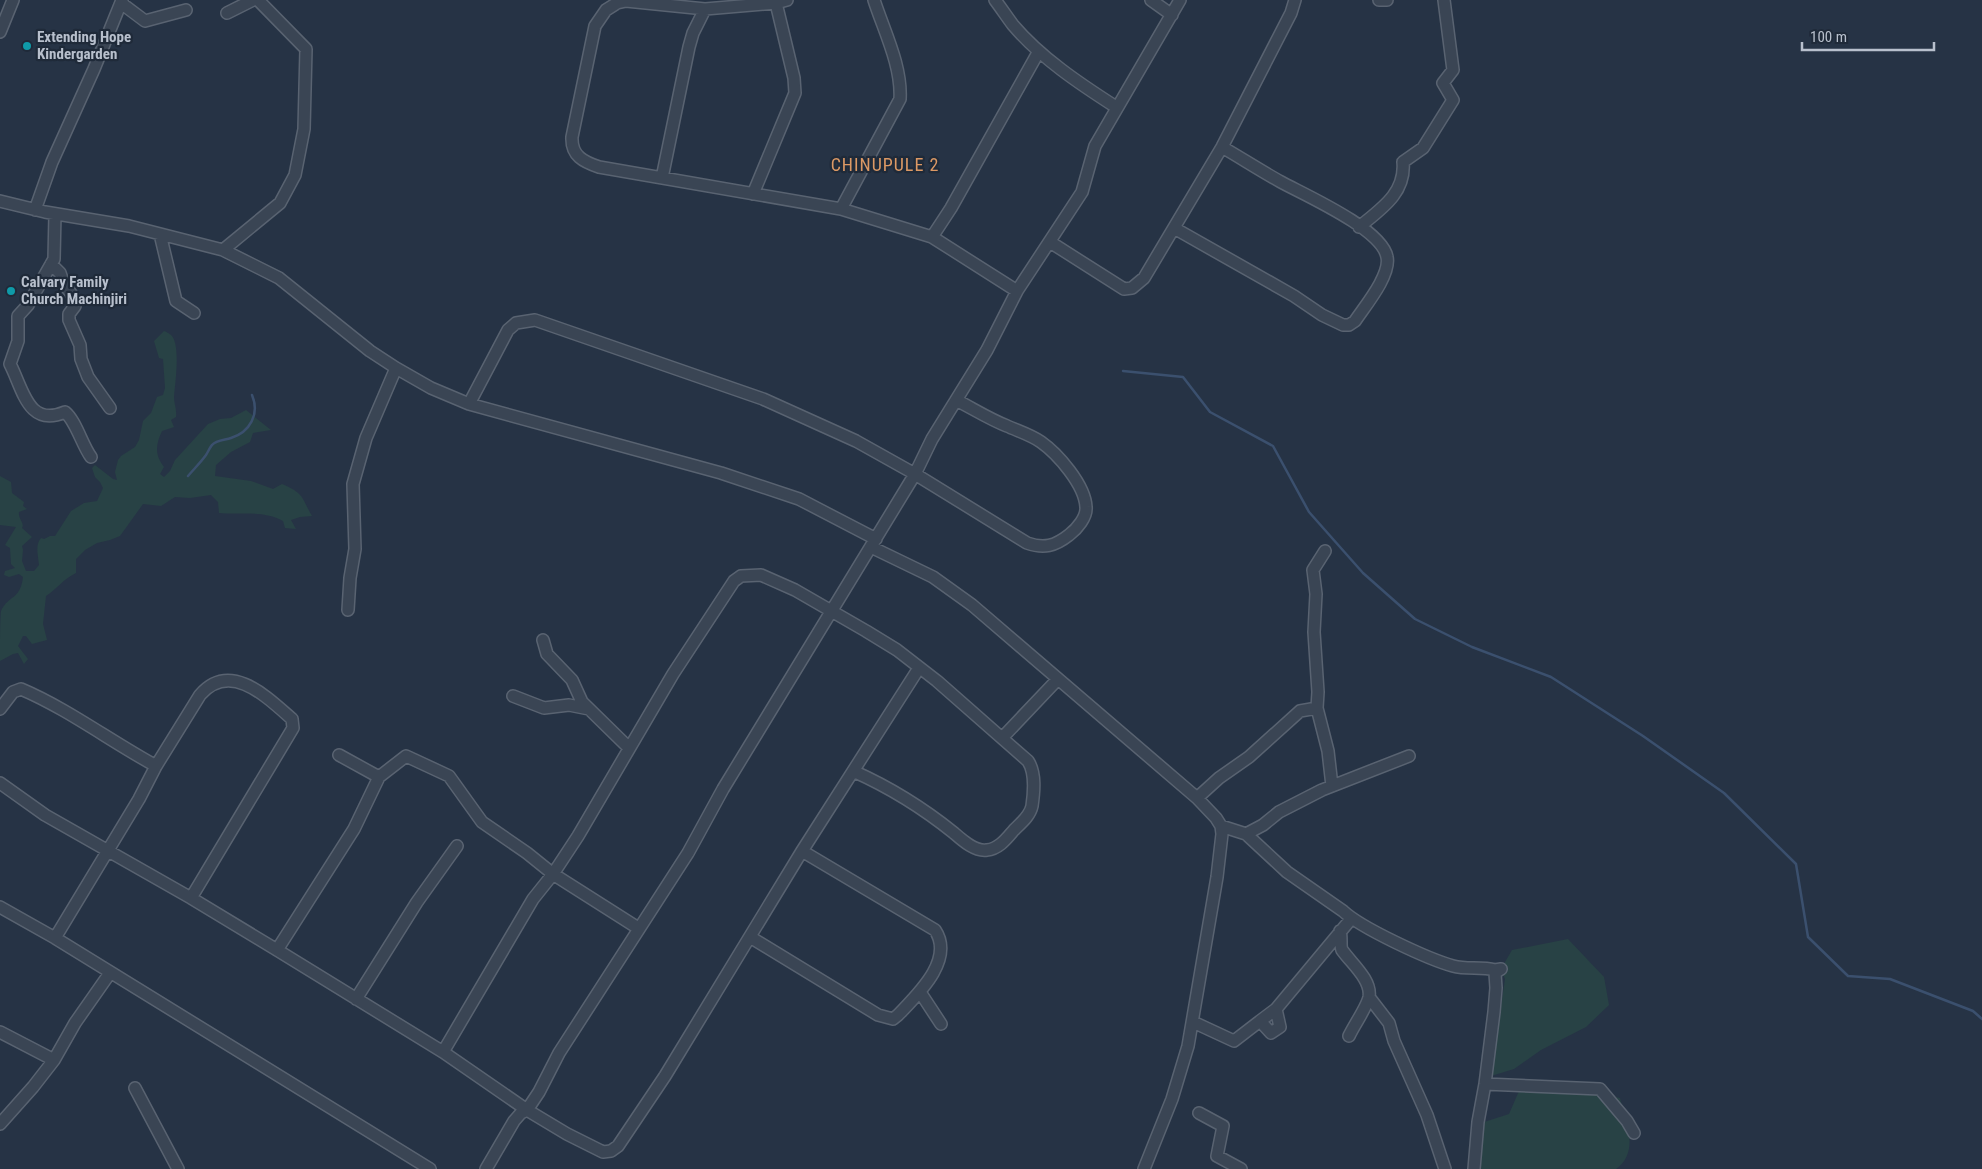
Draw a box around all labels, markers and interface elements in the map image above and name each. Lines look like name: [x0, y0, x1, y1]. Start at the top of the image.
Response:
scale bar: [1802, 20, 1934, 52]
place label: Extending Hope Kindergarden: [37, 28, 131, 63]
text: 100 m: [1810, 28, 1847, 46]
marker: Extending Hope Kindergarden: [21, 40, 33, 52]
district label: CHINUPULE 2: [831, 154, 939, 175]
place label: Calvary Family Church Machinjiri: [21, 273, 127, 308]
marker: Calvary Family Church Machinjiri: [5, 285, 17, 297]

